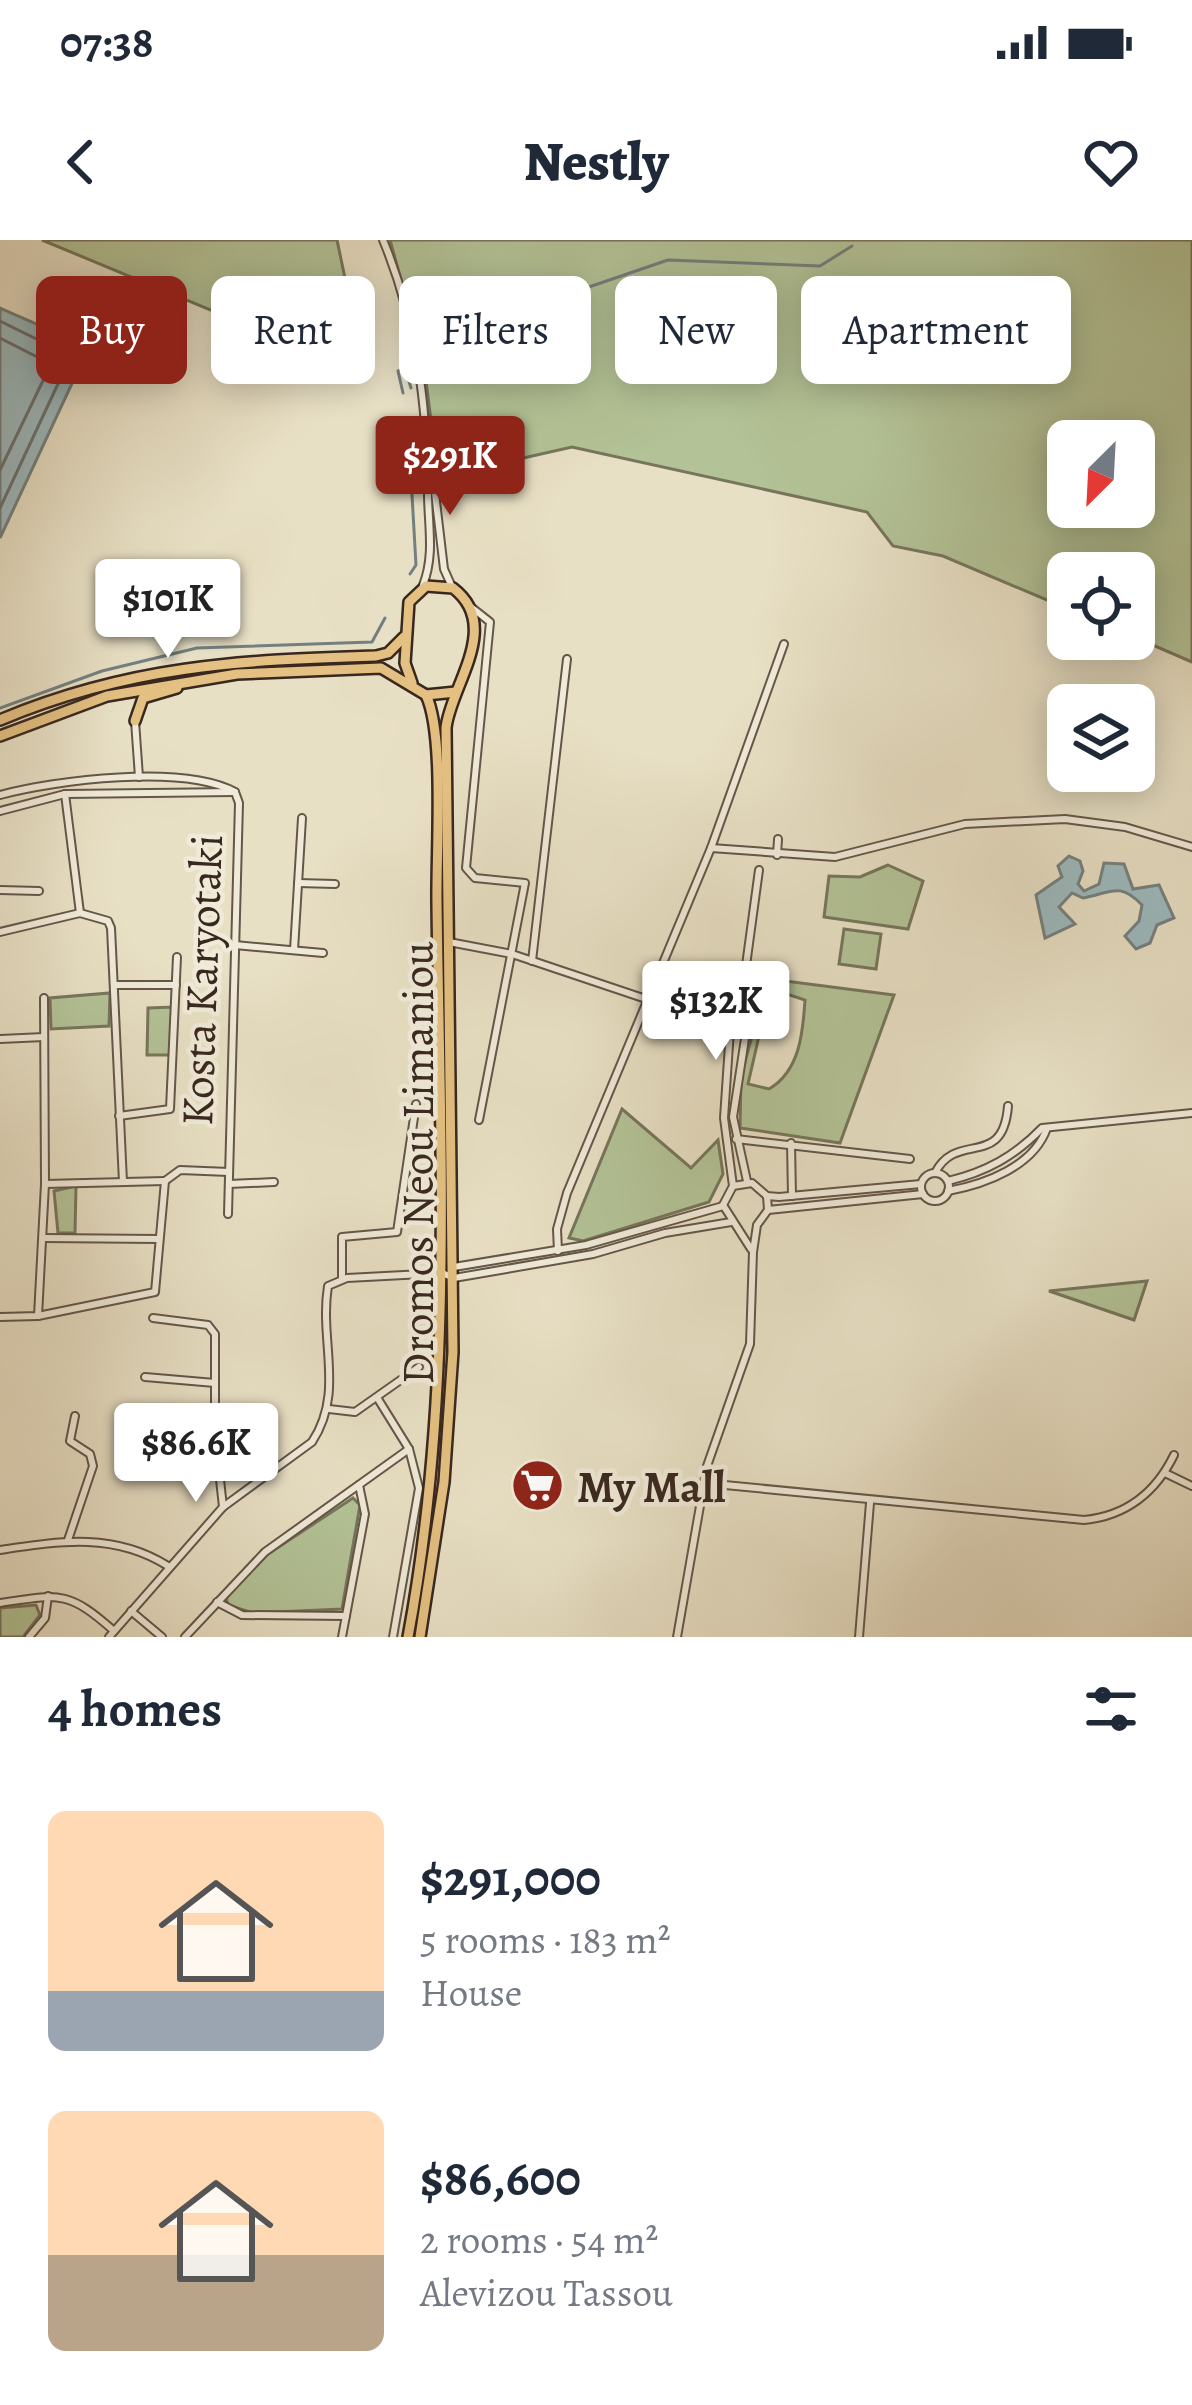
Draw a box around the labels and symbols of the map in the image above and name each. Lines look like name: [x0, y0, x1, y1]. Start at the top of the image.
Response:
pin: $291K: [366, 416, 534, 518]
north arrow: [1047, 420, 1155, 528]
pin: $101K: [84, 559, 252, 661]
street label: Kosta Karyotaki: [166, 833, 238, 1127]
street label: Dromos Neou Limaniou: [387, 941, 449, 1384]
pin: $132K: [632, 961, 800, 1063]
pin: $86.6K: [98, 1403, 294, 1505]
place label: My Mall: [577, 1456, 726, 1518]
supermarket icon: My Mall: [510, 1458, 566, 1514]

